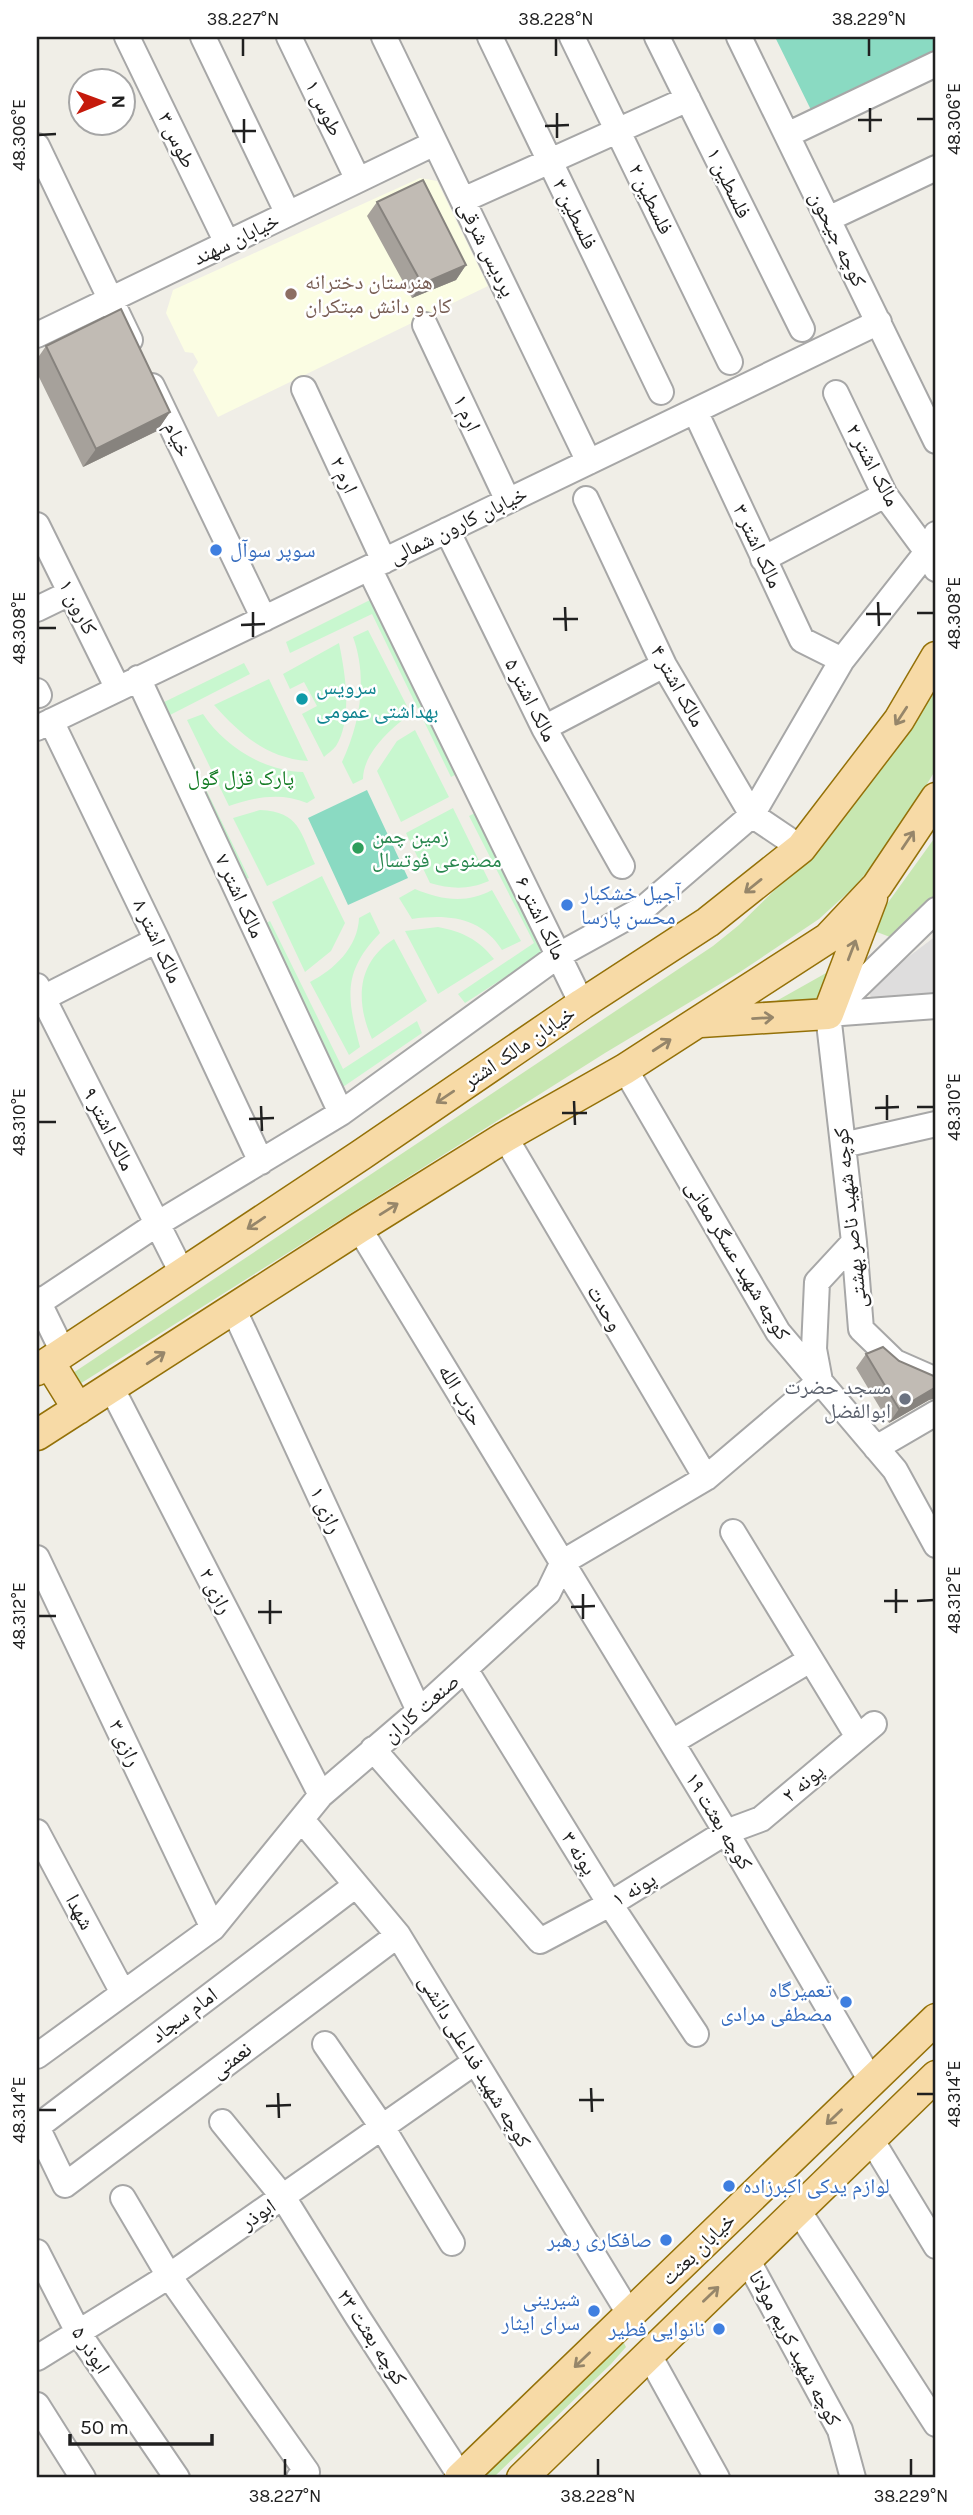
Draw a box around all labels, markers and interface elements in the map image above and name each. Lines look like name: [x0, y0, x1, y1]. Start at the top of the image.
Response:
text: 38.227°N: [207, 8, 279, 30]
text: 38.228°N: [518, 8, 594, 30]
text: 38.229°N: [832, 8, 906, 30]
north arrow: [66, 66, 136, 136]
street label: طوس ۱: [299, 76, 348, 140]
text: 48.306°E: [943, 83, 965, 155]
text: N: [107, 95, 129, 109]
text: 48.306°E: [8, 99, 30, 171]
street label: طوس ۳: [152, 108, 201, 172]
street label: فلسطین ۱: [701, 144, 756, 223]
street label: فلسطین ۲: [623, 160, 678, 239]
street label: فلسطین ۳: [547, 175, 602, 254]
street label: کوچه جیحون: [805, 187, 872, 291]
street label: پردیس شرقی: [453, 197, 520, 301]
street label: خیابان سهند: [189, 208, 283, 270]
place label: هنرستان دخترانه کار و دانش مبتکران: [305, 270, 452, 319]
marker: هنرستان دخترانه کار و دانش مبتکران: [283, 286, 299, 302]
street label: ارم ۱: [446, 391, 486, 436]
street label: خیام: [157, 417, 197, 462]
street label: مالک اشتر ۲: [841, 420, 905, 510]
street label: ارم ۲: [323, 453, 363, 498]
street label: خیابان کارون شمالی: [385, 481, 531, 570]
street label: مالک اشتر ۳: [728, 500, 788, 592]
place label: سوپر سوآل: [230, 538, 315, 562]
marker: سوپر سوآل: [208, 542, 224, 558]
street label: کارون ۱: [54, 575, 102, 639]
text: 48.308°E: [943, 577, 965, 649]
text: 48.308°E: [8, 592, 30, 664]
street label: مالک اشتر ۴: [646, 641, 710, 731]
street label: مالک اشتر ۵: [500, 654, 562, 746]
place label: سرویس بهداشتی عمومی: [316, 675, 439, 724]
marker: سرویس بهداشتی عمومی: [294, 691, 310, 707]
one-way arrow: [894, 705, 908, 725]
park label: پارک قزل گول: [188, 766, 294, 790]
place label: زمین چمن مصنوعی فوتسال: [372, 824, 501, 873]
one-way arrow: [901, 831, 915, 850]
marker: زمین چمن مصنوعی فوتسال: [350, 840, 366, 856]
street label: مالک اشتر ۷: [210, 850, 270, 942]
street label: مالک اشتر ۶: [511, 872, 571, 964]
one-way arrow: [744, 879, 762, 894]
place label: آجیل خشکبار محسن پارسا: [580, 881, 681, 930]
street label: مالک اشتر ۸: [128, 895, 188, 987]
marker: آجیل خشکبار محسن پارسا: [559, 897, 575, 913]
one-way arrow: [847, 940, 860, 962]
street label: خیابان مالک اشتر: [458, 1001, 580, 1094]
one-way arrow: [751, 1011, 774, 1024]
one-way arrow: [651, 1038, 671, 1052]
text: 48.310°E: [943, 1073, 965, 1141]
street label: مالک اشتر ۹: [78, 1083, 140, 1175]
text: 48.310°E: [8, 1088, 30, 1156]
one-way arrow: [436, 1090, 455, 1104]
street label: کوچه شهید ناصر بهشتی: [829, 1126, 872, 1309]
street label: کوچه شهید عسگر معانی: [680, 1176, 795, 1345]
one-way arrow: [378, 1202, 398, 1216]
one-way arrow: [247, 1216, 266, 1230]
street label: وحدت: [582, 1281, 628, 1335]
one-way arrow: [146, 1351, 165, 1366]
street label: حزب الله: [433, 1360, 489, 1430]
place label: مسجد حضرت ابوالفضل: [784, 1375, 891, 1424]
marker: مسجد حضرت ابوالفضل: [897, 1391, 913, 1407]
street label: رازی ۱: [305, 1483, 347, 1537]
street label: رازی ۲: [194, 1564, 238, 1618]
text: 48.312°E: [943, 1566, 965, 1634]
text: 48.312°E: [8, 1582, 30, 1650]
street label: صنعت کاران: [378, 1668, 464, 1748]
street label: رازی ۳: [104, 1716, 146, 1770]
street label: پونه ۲: [777, 1759, 829, 1807]
street label: کوچه بعثت ۱۹: [681, 1768, 758, 1874]
street label: پونه ۳: [556, 1827, 602, 1879]
street label: پونه ۱: [608, 1867, 660, 1911]
street label: شهدا: [61, 1890, 99, 1934]
street label: کوچه شهید فداعلی دانشی: [413, 1970, 536, 2153]
place label: تعمیرگاه مصطفی مرادی: [721, 1978, 832, 2027]
street label: امام سجاد: [146, 1982, 223, 2049]
marker: تعمیرگاه مصطفی مرادی: [838, 1994, 854, 2010]
street label: نعمتی: [206, 2037, 257, 2084]
text: 48.314°E: [943, 2060, 965, 2128]
text: 48.314°E: [8, 2076, 30, 2144]
one-way arrow: [826, 2109, 843, 2126]
place label: لوازم یدکی اکبرزاده: [743, 2174, 890, 2200]
marker: لوازم یدکی اکبرزاده: [721, 2178, 737, 2194]
street label: ابوذر: [235, 2193, 280, 2235]
street label: خیابان بعثت: [656, 2208, 740, 2290]
place label: صافکاری رهبر: [546, 2228, 652, 2252]
marker: صافکاری رهبر: [658, 2232, 674, 2248]
street label: کوچه شهید کریم مولانا: [742, 2266, 846, 2431]
street label: کوچه بعثت ۲۳: [332, 2285, 412, 2390]
one-way arrow: [703, 2286, 720, 2303]
place label: شیرینی ‌سرای ایثار: [501, 2287, 580, 2335]
marker: شیرینی ‌سرای ایثار: [586, 2303, 602, 2319]
place label: نانوایی فطیر: [608, 2317, 705, 2342]
marker: نانوایی فطیر: [711, 2321, 727, 2337]
street label: ابوذر ۵: [67, 2322, 115, 2378]
one-way arrow: [574, 2352, 591, 2369]
scale bar: [70, 2403, 212, 2447]
text: 50 m: [80, 2415, 129, 2439]
text: 38.227°N: [249, 2485, 321, 2507]
text: 38.228°N: [560, 2485, 636, 2507]
text: 38.229°N: [874, 2485, 948, 2507]

